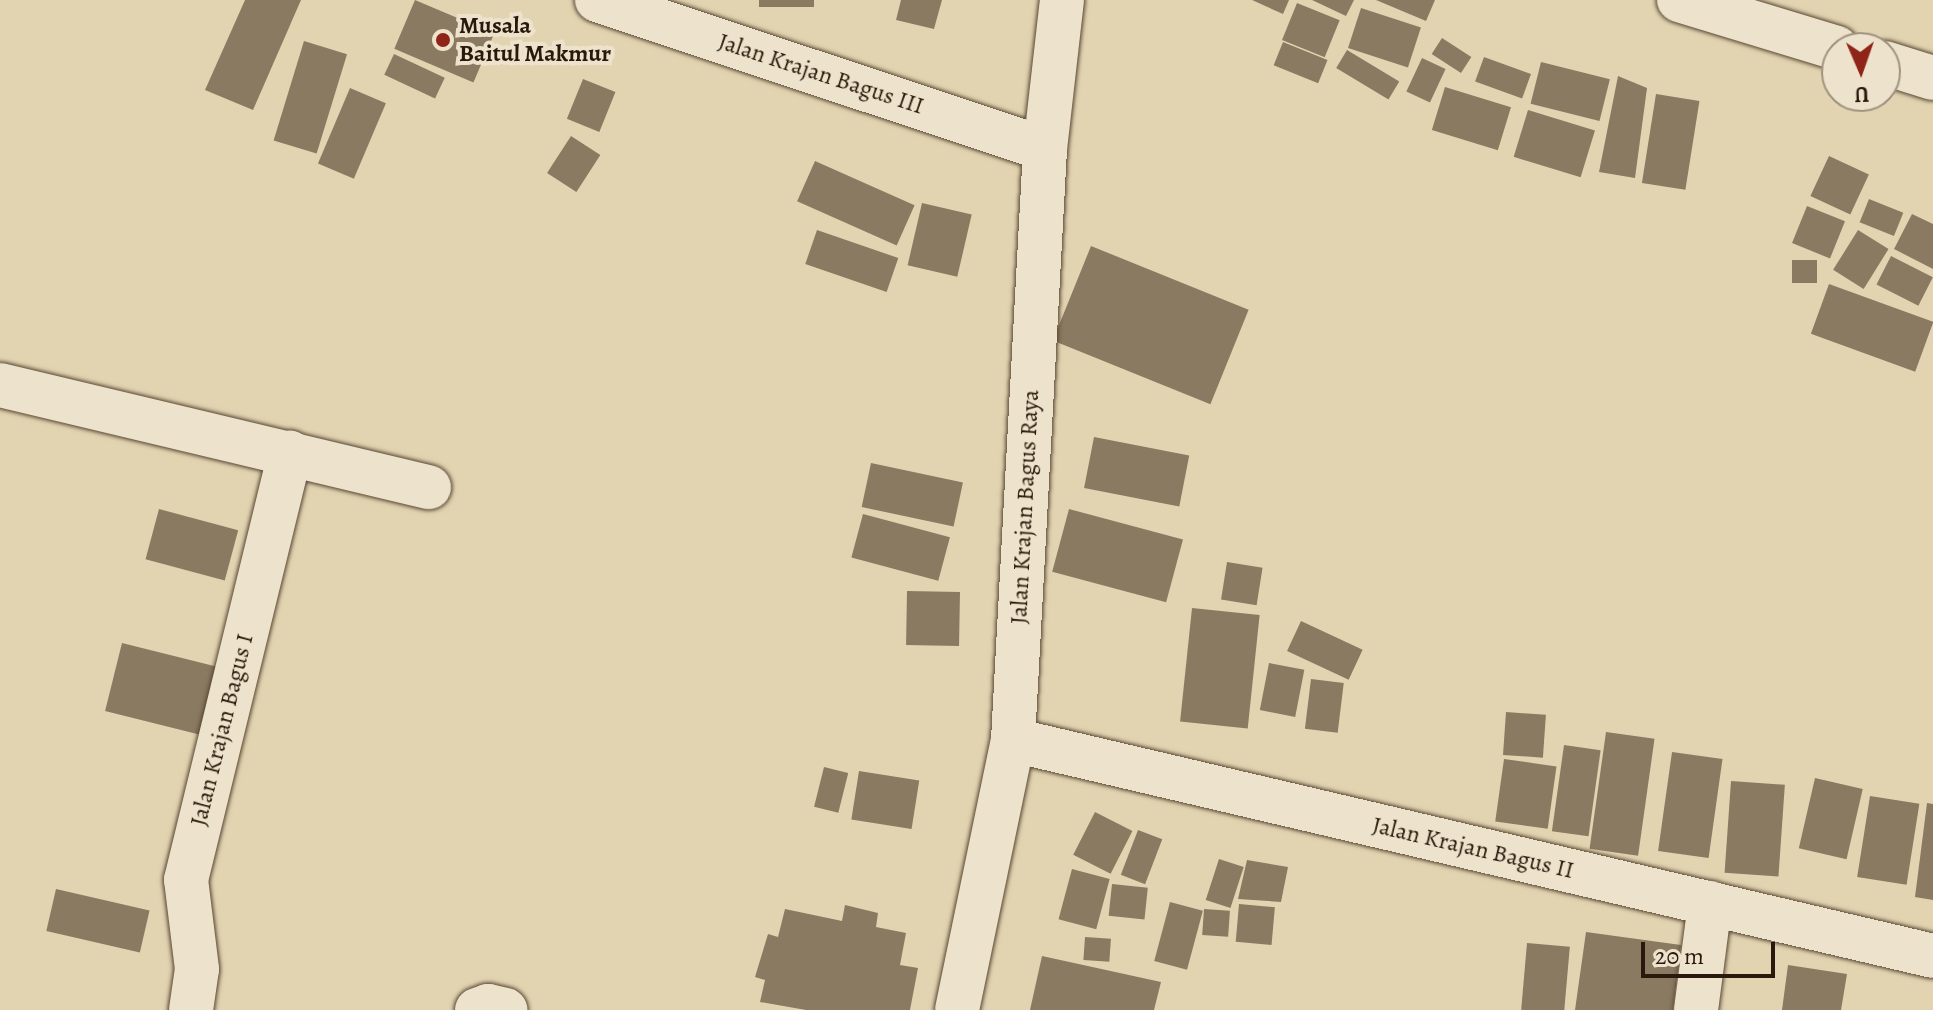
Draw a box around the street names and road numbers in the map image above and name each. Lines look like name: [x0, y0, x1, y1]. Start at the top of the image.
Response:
street label: Jalan Krajan Bagus III: [715, 27, 927, 121]
street label: Jalan Krajan Bagus Raya: [1004, 389, 1046, 625]
street label: Jalan Krajan Bagus I: [184, 631, 260, 829]
street label: Jalan Krajan Bagus II: [1369, 811, 1577, 885]

